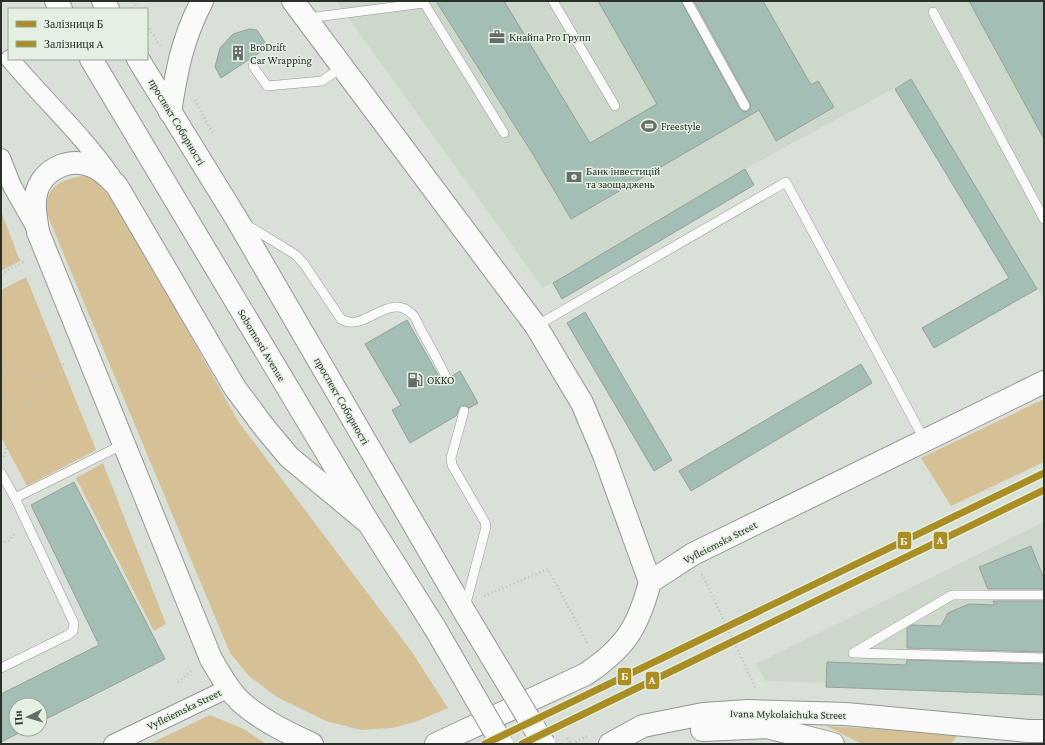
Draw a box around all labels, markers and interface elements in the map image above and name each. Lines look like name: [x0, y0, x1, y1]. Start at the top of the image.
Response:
legend: [8, 8, 148, 60]
text: Залізниця Б: [44, 17, 104, 31]
office icon: Кнайпа Pro Групп: [488, 28, 506, 46]
place label: Кнайпа Pro Групп: [509, 31, 591, 43]
text: Залізниця A: [44, 37, 104, 51]
place label: BroDrift Car Wrapping: [250, 41, 313, 67]
building icon: BroDrift Car Wrapping: [229, 44, 247, 62]
street label: проспект Соборності: [146, 77, 208, 167]
sports icon: Freestyle: [640, 117, 658, 135]
place label: Freestyle: [661, 120, 701, 133]
place label: Банк інвестицій та заощаджень: [586, 165, 660, 190]
bank icon: Банк інвестицій та заощаджень: [565, 168, 583, 186]
street label: Sobornosti Avenue: [236, 307, 288, 383]
street label: проспект Соборності: [312, 355, 372, 447]
fuel station icon: OKKO: [406, 371, 424, 389]
place label: OKKO: [427, 374, 454, 386]
street label: Vyfleiemska Street: [681, 518, 760, 567]
line badge: Б: [897, 531, 912, 550]
line badge: A: [933, 531, 948, 550]
text: A: [936, 534, 944, 546]
text: Б: [900, 535, 908, 547]
line badge: Б: [617, 667, 632, 686]
text: Б: [621, 670, 629, 682]
line badge: A: [645, 671, 660, 690]
text: A: [648, 674, 656, 686]
street label: Vyfleiemska Street: [145, 686, 224, 733]
north arrow: [8, 697, 48, 737]
street label: Ivana Mykolaichuka Street: [730, 707, 847, 722]
text: Пн: [11, 709, 25, 726]

